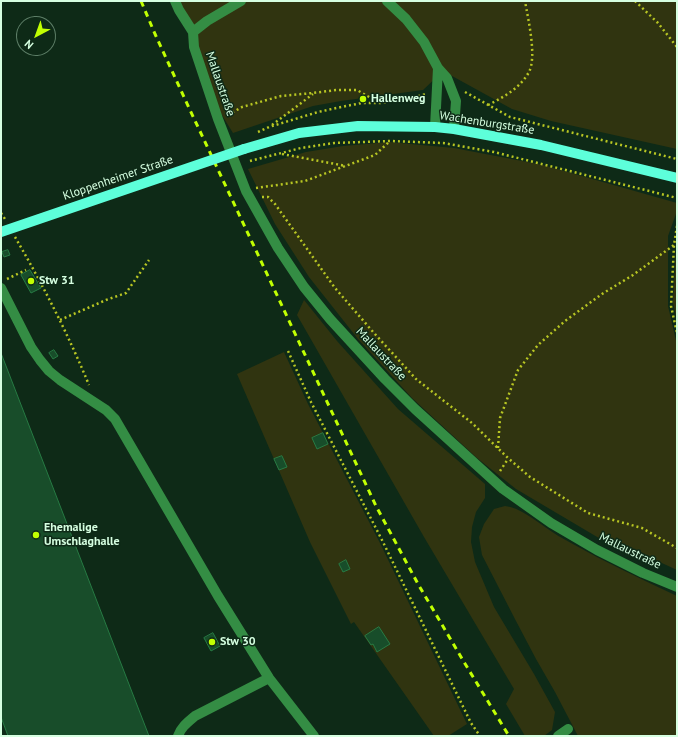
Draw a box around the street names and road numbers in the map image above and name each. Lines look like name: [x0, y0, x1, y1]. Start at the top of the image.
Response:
street label: Mallaustraße: [202, 50, 238, 118]
street label: Wachenburgstraße: [439, 108, 535, 138]
street label: Kloppenheimer Straße: [61, 152, 175, 204]
street label: Mallaustraße: [353, 325, 409, 383]
street label: Mallaustraße: [597, 530, 663, 572]

